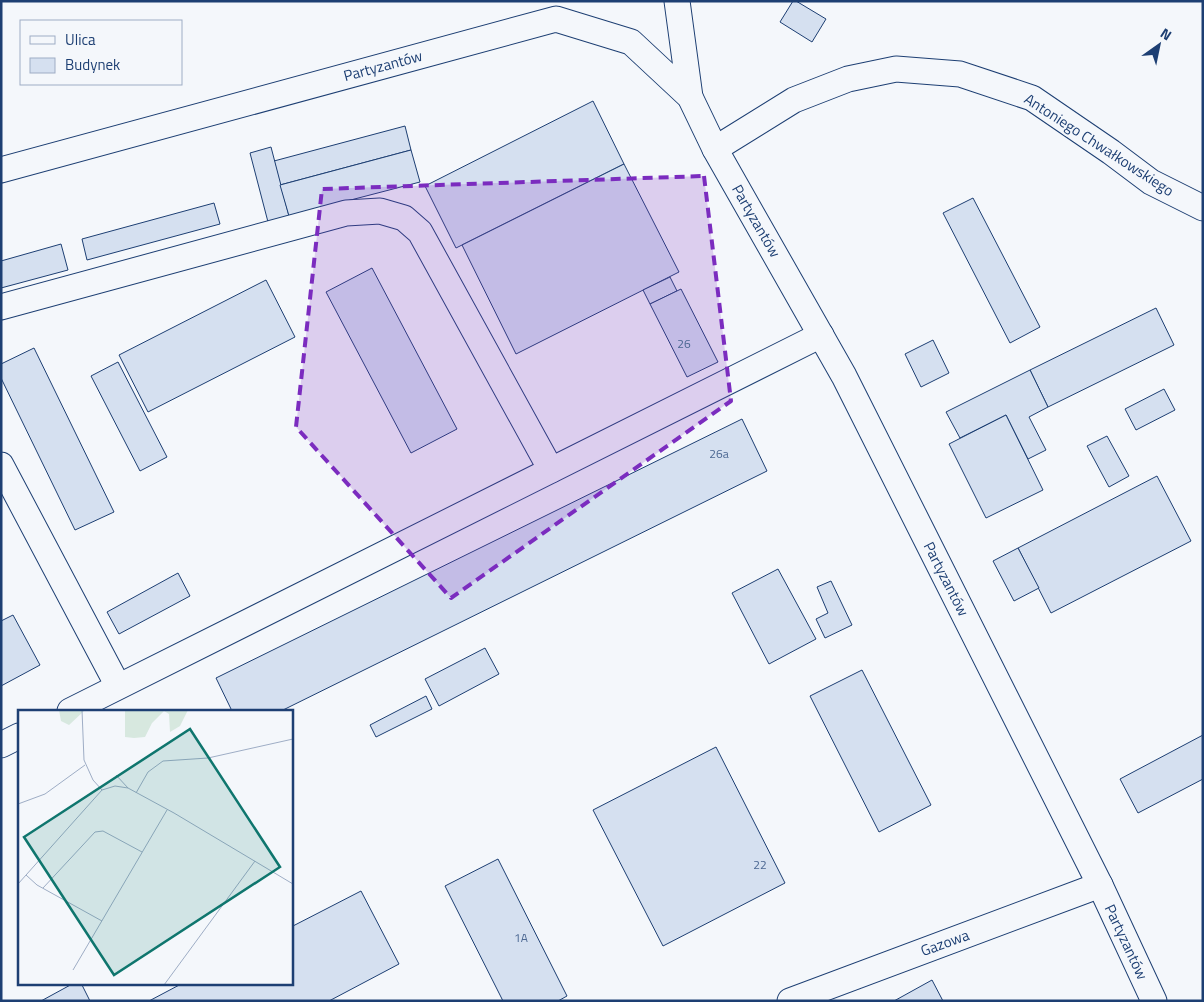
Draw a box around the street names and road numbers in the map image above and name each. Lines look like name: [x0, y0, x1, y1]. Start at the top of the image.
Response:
street label: Partyzantów: [341, 44, 425, 87]
street label: Antoniego Chwałkowskiego: [1020, 87, 1179, 202]
street label: Partyzantów: [726, 180, 787, 262]
street label: Partyzantów: [918, 537, 975, 620]
street label: Partyzantów: [1099, 900, 1154, 983]
street label: Gazowa: [917, 923, 973, 962]

